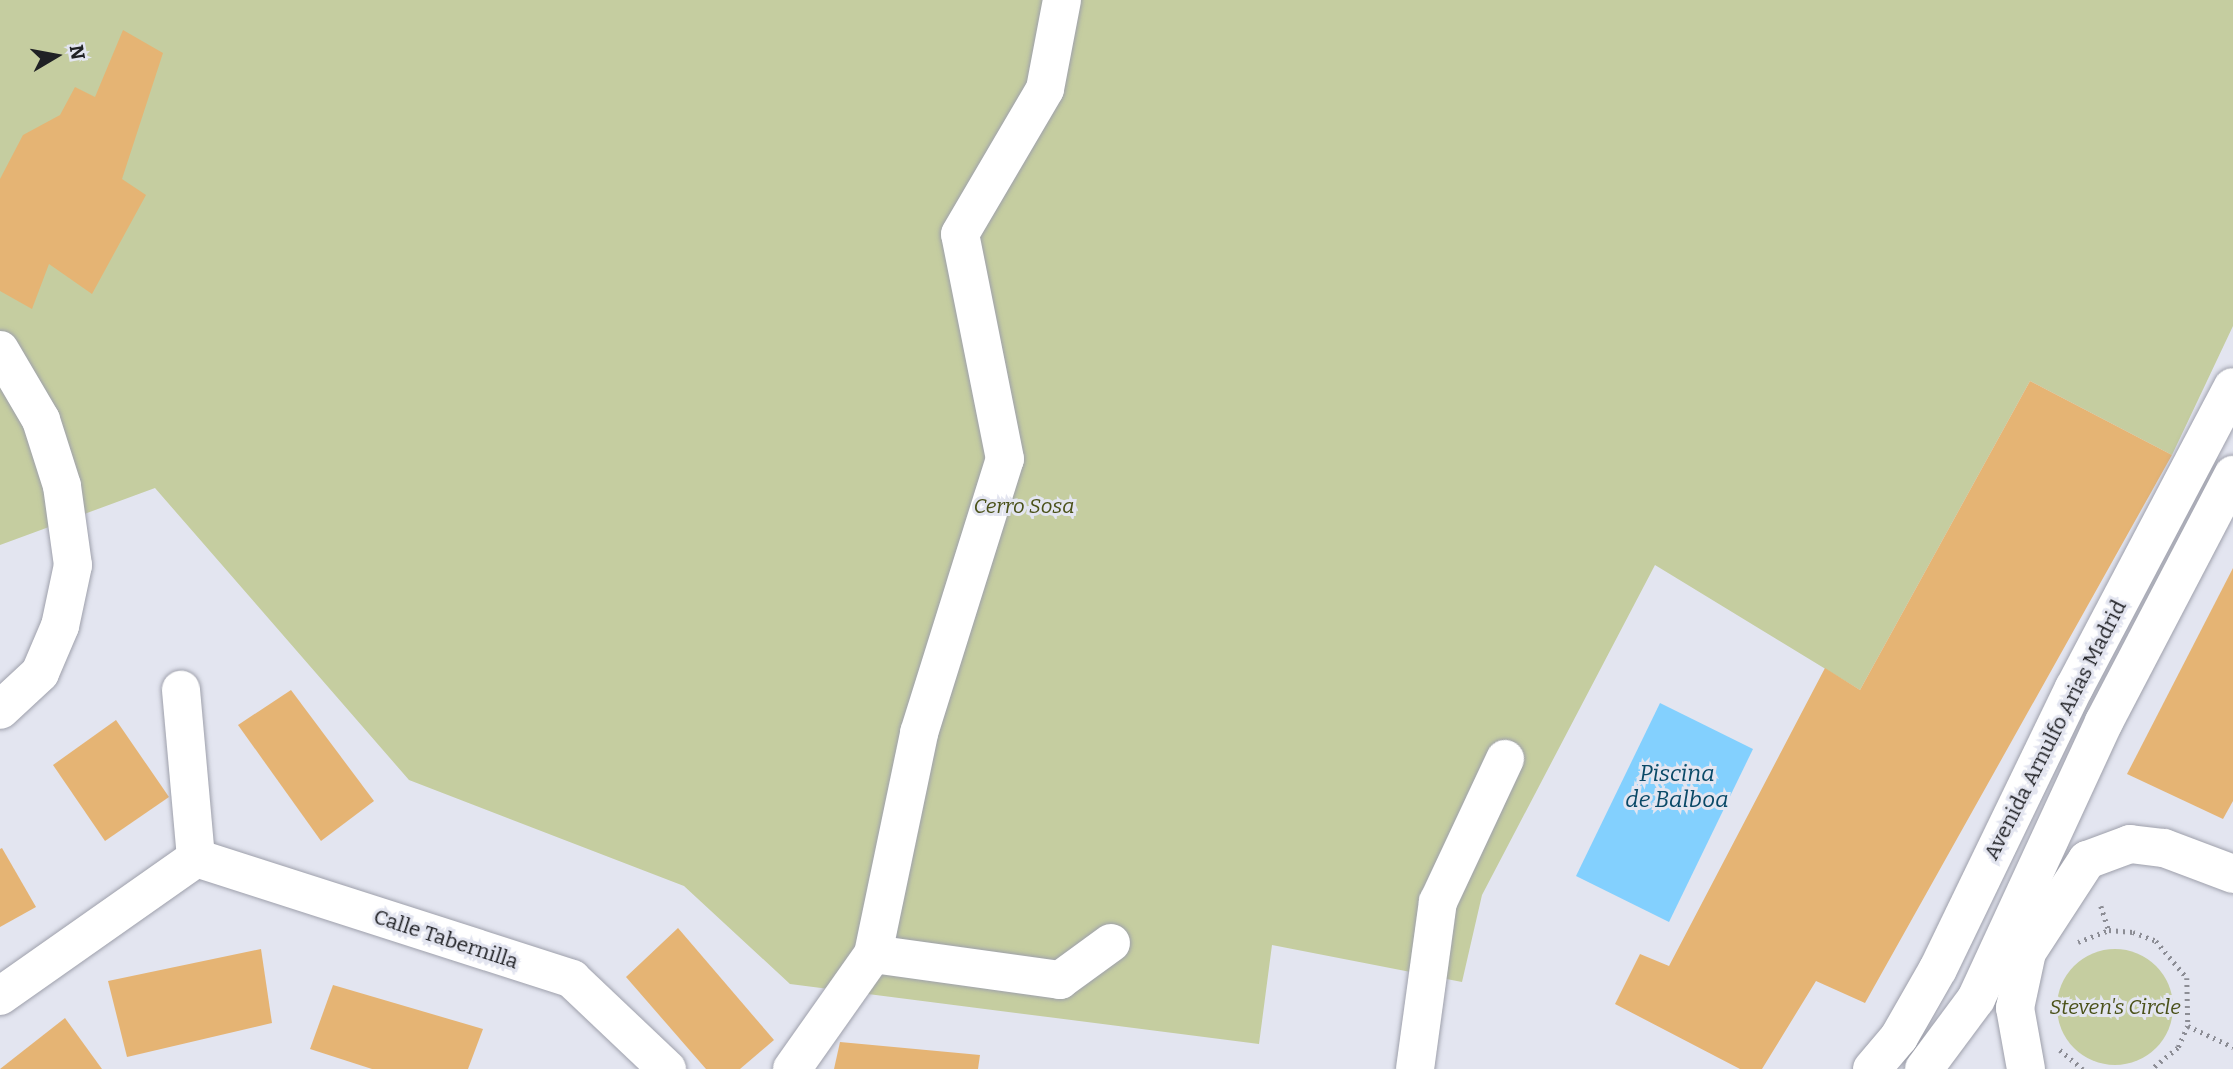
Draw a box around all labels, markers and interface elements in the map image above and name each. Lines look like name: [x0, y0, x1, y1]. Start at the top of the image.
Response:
north arrow: [21, 21, 91, 91]
text: N: [65, 43, 90, 61]
park label: Cerro Sosa: [973, 493, 1075, 519]
street label: Avenida Arnulfo Arias Madrid: [1978, 596, 2132, 864]
water label: Piscina de Balboa: [1625, 759, 1729, 813]
street label: Calle Tabernilla: [371, 904, 521, 974]
park label: Steven's Circle: [2049, 994, 2181, 1020]

